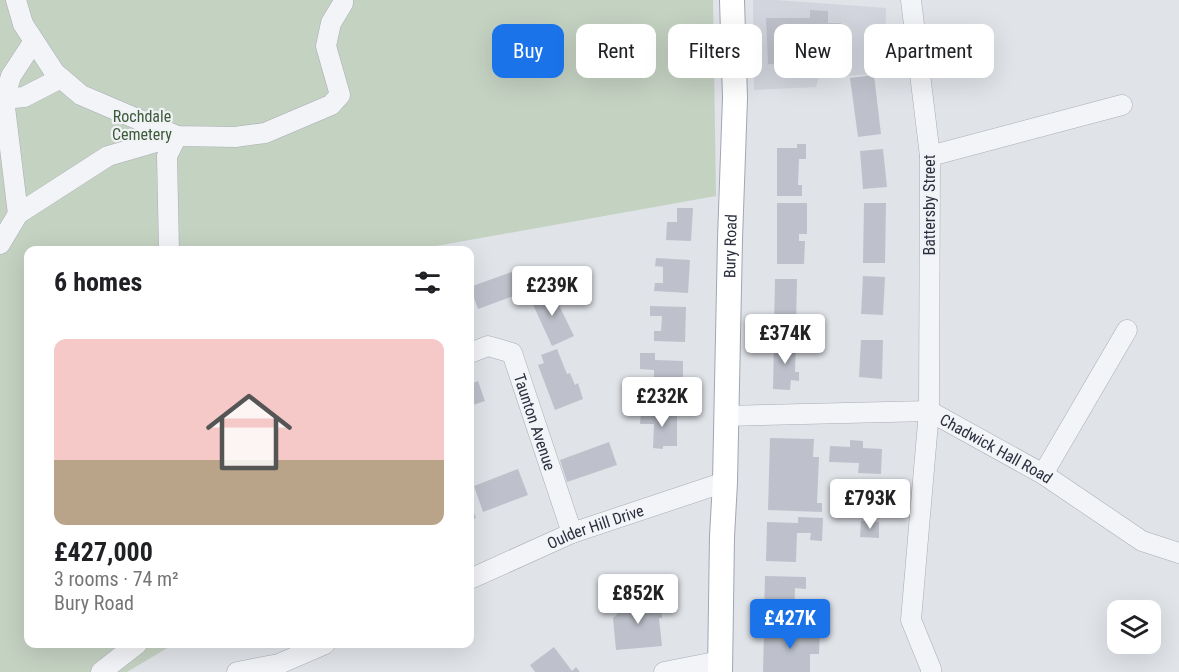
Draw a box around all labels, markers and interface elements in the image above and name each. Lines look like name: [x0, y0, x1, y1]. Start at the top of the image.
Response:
chip: Buy: [492, 24, 564, 78]
chip: Rent: [576, 24, 656, 78]
chip: Filters: [668, 24, 762, 78]
chip: New: [774, 24, 852, 78]
chip: Apartment: [864, 24, 994, 78]
park label: Rochdale Cemetery: [112, 107, 172, 144]
street label: Battersby Street: [920, 154, 939, 256]
street label: Bury Road: [720, 214, 740, 278]
icon: filters: [411, 266, 444, 299]
pin: £239K: [510, 266, 594, 317]
text: 6 homes: [54, 267, 142, 297]
text: £239K: [526, 273, 578, 297]
pin: £374K: [743, 314, 827, 365]
text: £374K: [759, 321, 811, 345]
street label: Taunton Avenue: [510, 371, 560, 473]
pin: £232K: [620, 377, 704, 428]
icon: home: [195, 378, 303, 486]
text: £232K: [636, 384, 688, 408]
street label: Chadwick Hall Road: [937, 410, 1056, 487]
pin: £793K: [828, 479, 912, 530]
text: £793K: [844, 486, 896, 510]
street label: Oulder Hill Drive: [544, 500, 646, 553]
text: £427,000: [54, 537, 153, 567]
text: 3 rooms · 74 m²: [54, 567, 179, 591]
pin: £852K: [596, 574, 680, 625]
text: £852K: [612, 581, 664, 605]
text: Bury Road: [54, 591, 134, 615]
pin: £427K: [748, 599, 832, 650]
map controls: [1107, 600, 1161, 654]
button: layers: [1107, 600, 1161, 654]
text: £427K: [764, 606, 816, 630]

